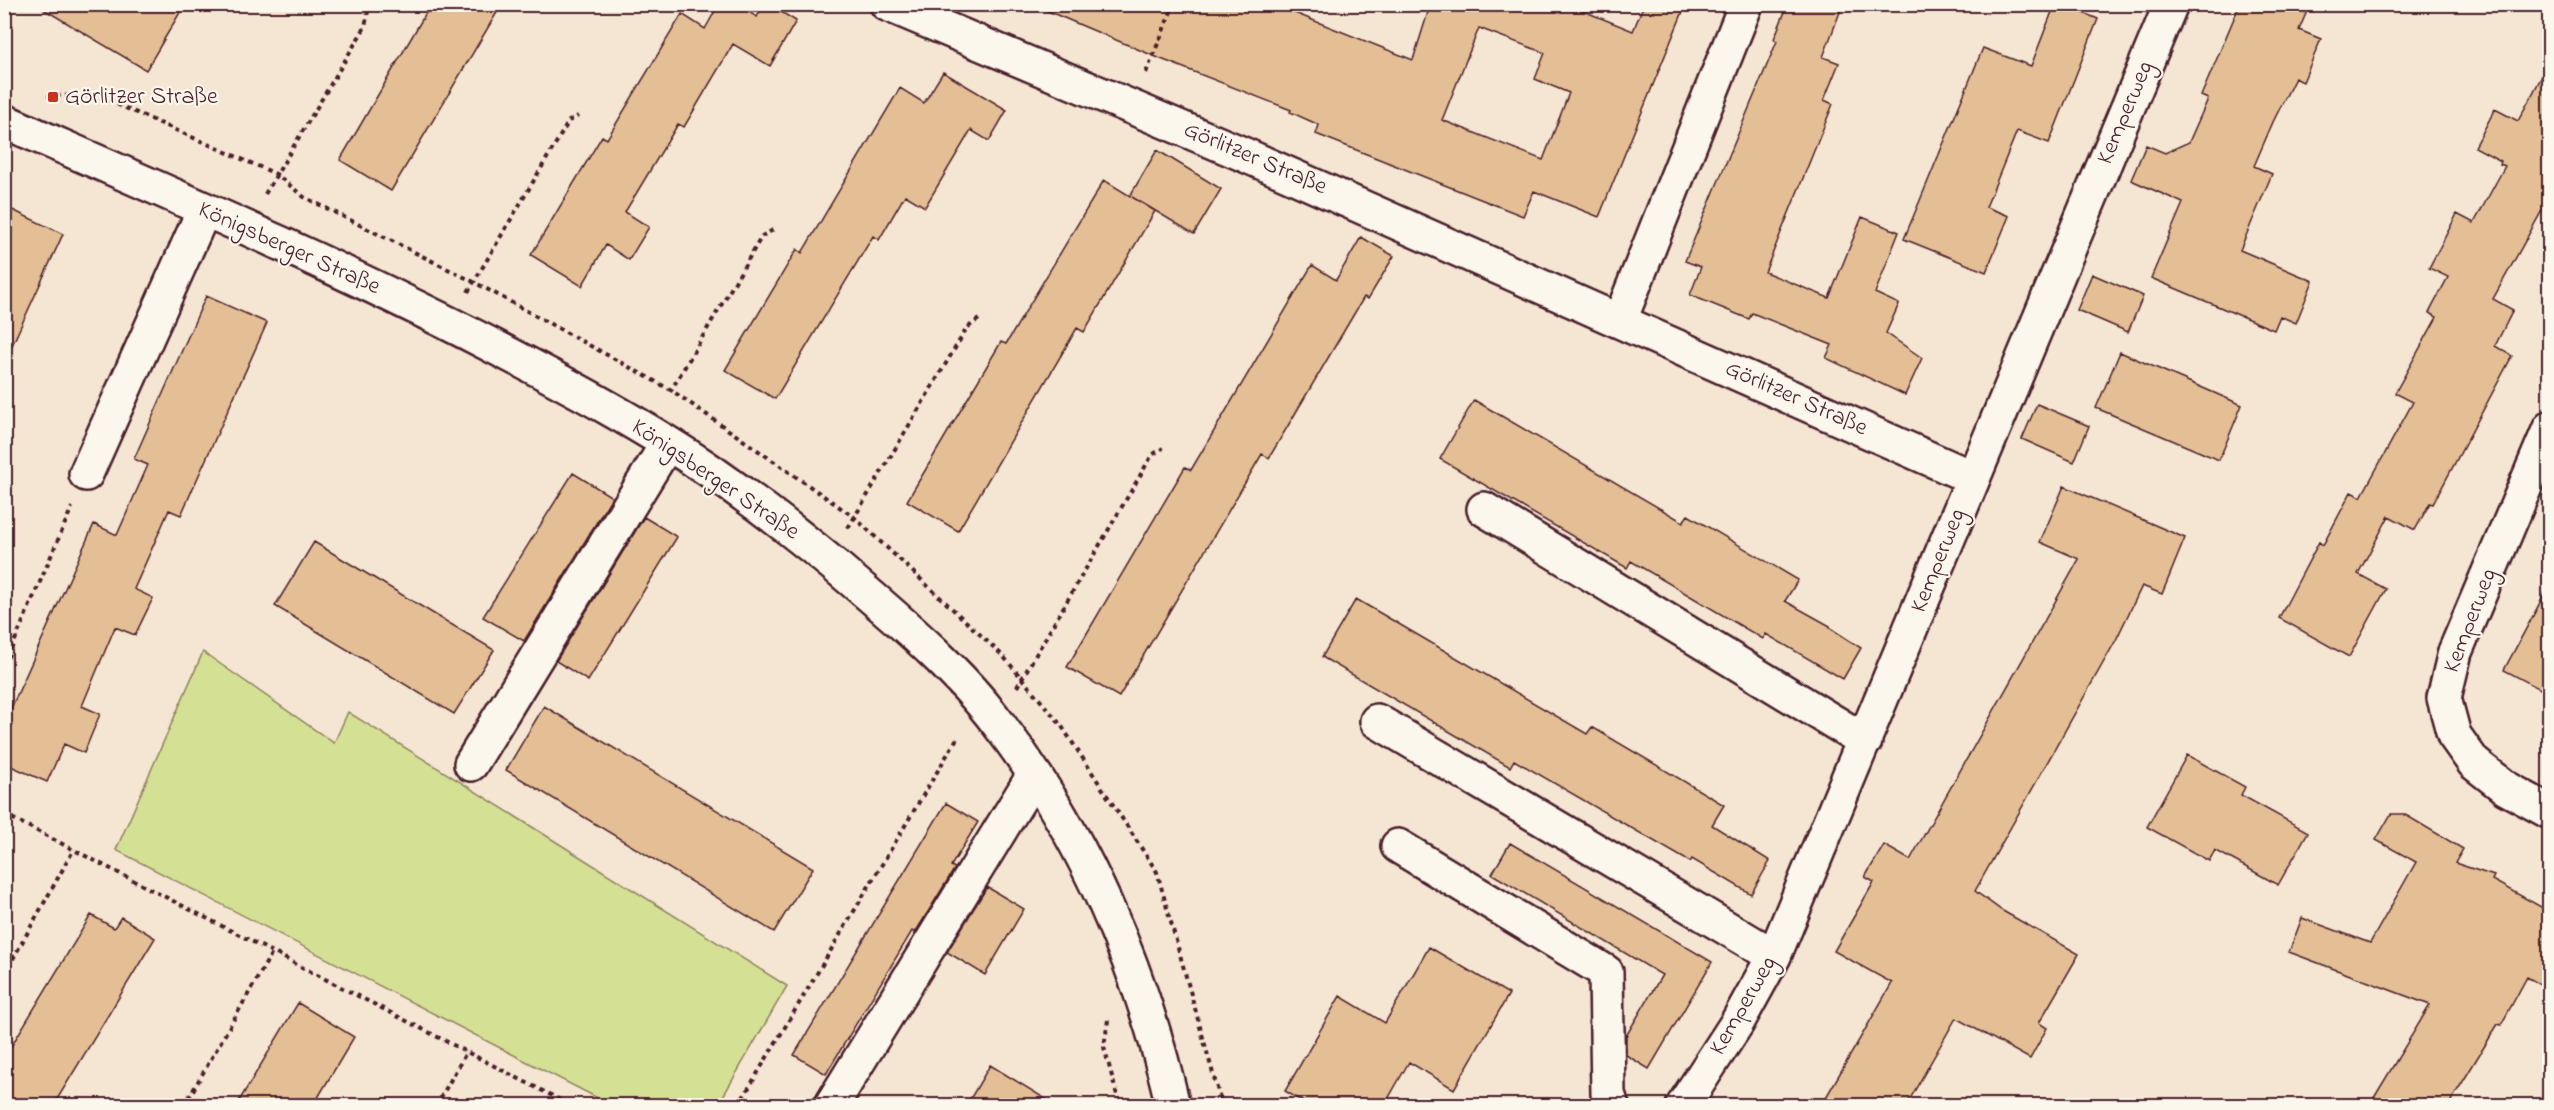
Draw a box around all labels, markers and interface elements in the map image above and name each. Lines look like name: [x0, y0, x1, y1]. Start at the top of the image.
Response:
street label: Kemperweg: [2088, 56, 2164, 170]
place label: Görlitzer Straße: [65, 80, 218, 115]
marker: Görlitzer Straße: [46, 90, 60, 104]
street label: Görlitzer Straße: [1178, 113, 1332, 205]
street label: Königsberger Straße: [192, 193, 386, 305]
street label: Görlitzer Straße: [1719, 352, 1873, 446]
street label: Königsberger Straße: [624, 411, 806, 550]
street label: Kemperweg: [1902, 504, 1976, 618]
street label: Kemperweg: [2435, 564, 2507, 678]
street label: Kemperweg: [1701, 950, 1787, 1062]

